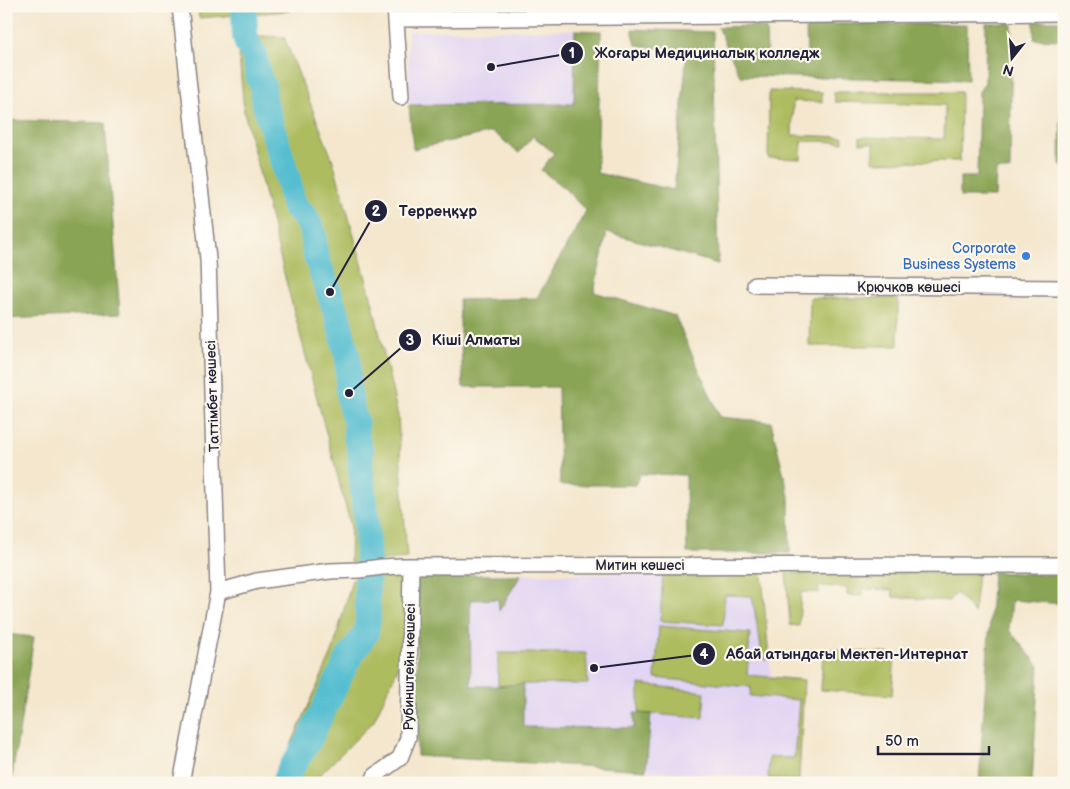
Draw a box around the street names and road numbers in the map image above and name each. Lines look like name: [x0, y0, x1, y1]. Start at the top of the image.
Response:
street label: Крючков көшесі: [857, 279, 961, 296]
street label: Таттімбет көшесі: [202, 340, 223, 452]
street label: Митин көшесі: [595, 557, 685, 574]
street label: Рубинштейн көшесі: [400, 603, 419, 731]

